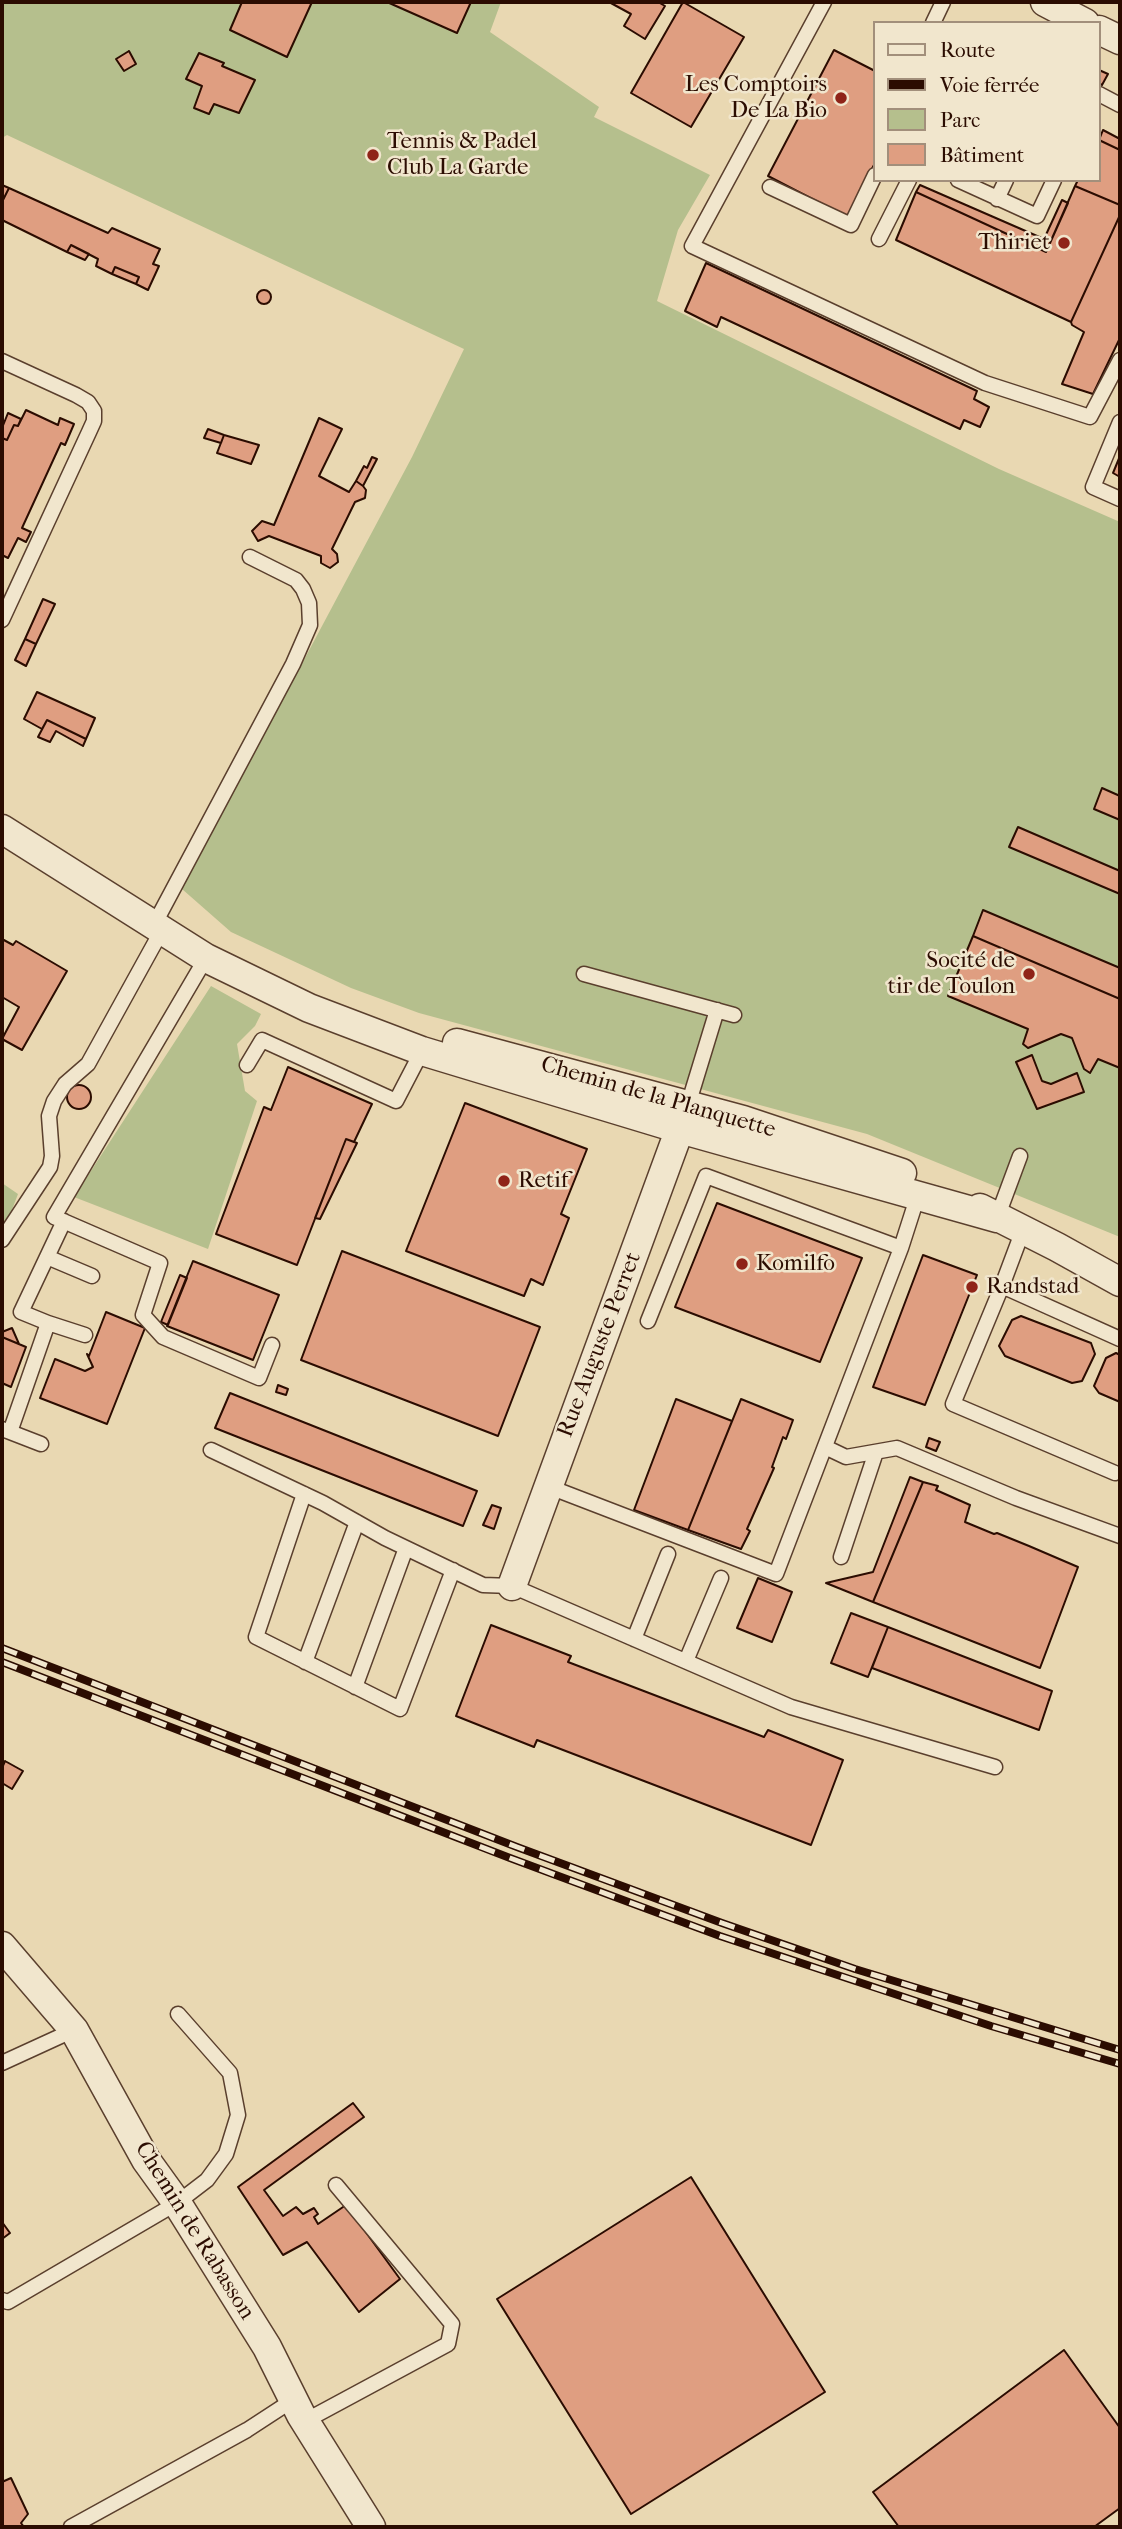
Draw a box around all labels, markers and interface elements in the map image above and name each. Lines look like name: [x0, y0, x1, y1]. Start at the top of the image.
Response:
legend: [874, 21, 1101, 182]
text: Route: [940, 38, 995, 62]
place label: Les Comptoirs De La Bio: [685, 71, 827, 125]
text: Voie ferrée: [940, 73, 1039, 97]
marker: Les Comptoirs De La Bio: [833, 90, 849, 106]
text: Parc: [940, 108, 980, 132]
place label: Tennis & Padel Club La Garde: [387, 128, 537, 182]
text: Bâtiment: [940, 143, 1024, 167]
marker: Tennis & Padel Club La Garde: [365, 147, 381, 163]
place label: Thiriet: [978, 229, 1050, 257]
marker: Thiriet: [1056, 235, 1072, 251]
place label: Socité de tir de Toulon: [888, 947, 1015, 1001]
marker: Socité de tir de Toulon: [1021, 966, 1037, 982]
street label: Chemin de la Planquette: [538, 1051, 778, 1145]
place label: Retif: [518, 1167, 568, 1195]
marker: Retif: [496, 1173, 512, 1189]
street label: Rue Auguste Perret: [552, 1249, 648, 1441]
place label: Komilfo: [756, 1250, 835, 1278]
marker: Komilfo: [734, 1256, 750, 1272]
place label: Randstad: [986, 1273, 1079, 1301]
marker: Randstad: [964, 1279, 980, 1295]
street label: Chemin de Rabasson: [128, 2137, 260, 2325]

